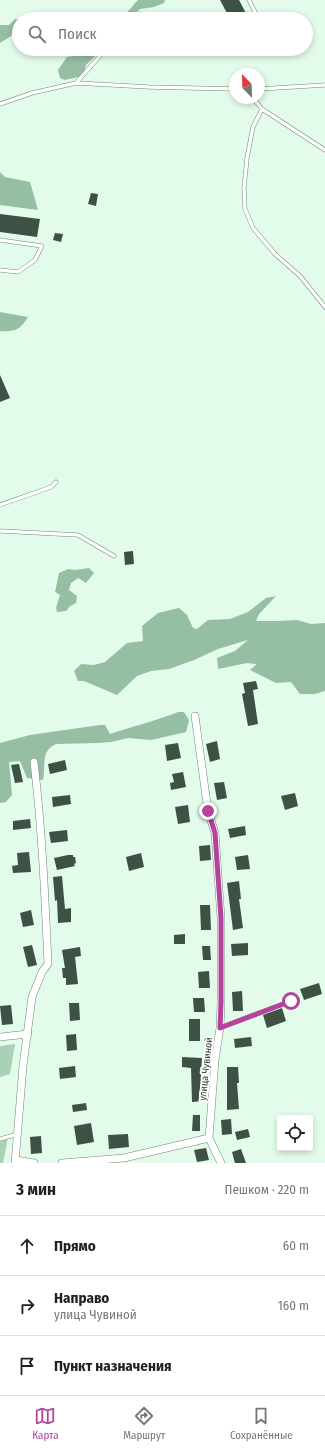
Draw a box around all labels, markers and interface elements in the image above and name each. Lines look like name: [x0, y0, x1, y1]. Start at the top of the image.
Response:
search box: [12, 12, 313, 56]
icon: search: [26, 23, 48, 45]
text: Поиск: [58, 25, 96, 43]
north arrow: [229, 68, 265, 104]
route end: [199, 802, 217, 820]
route start: [282, 992, 300, 1010]
street label: улица Чувиной: [197, 1037, 215, 1101]
map controls: [277, 1115, 313, 1151]
button: locate: [277, 1115, 313, 1151]
text: 3 мин: [16, 1179, 56, 1200]
text: Пешком · 220 m: [225, 1182, 309, 1197]
icon: ahead: [16, 1235, 38, 1257]
text: Прямо: [54, 1237, 96, 1255]
text: 60 m: [283, 1238, 309, 1253]
text: Направо: [54, 1289, 109, 1307]
icon: right: [16, 1295, 38, 1317]
text: 160 m: [278, 1298, 309, 1313]
text: улица Чувиной: [54, 1307, 137, 1322]
icon: arrive: [16, 1355, 38, 1377]
text: Пункт назначения: [54, 1357, 172, 1375]
tab: Карта: [32, 1405, 59, 1442]
tab: Маршрут: [123, 1405, 165, 1442]
tab: Сохранённые: [230, 1405, 293, 1442]

